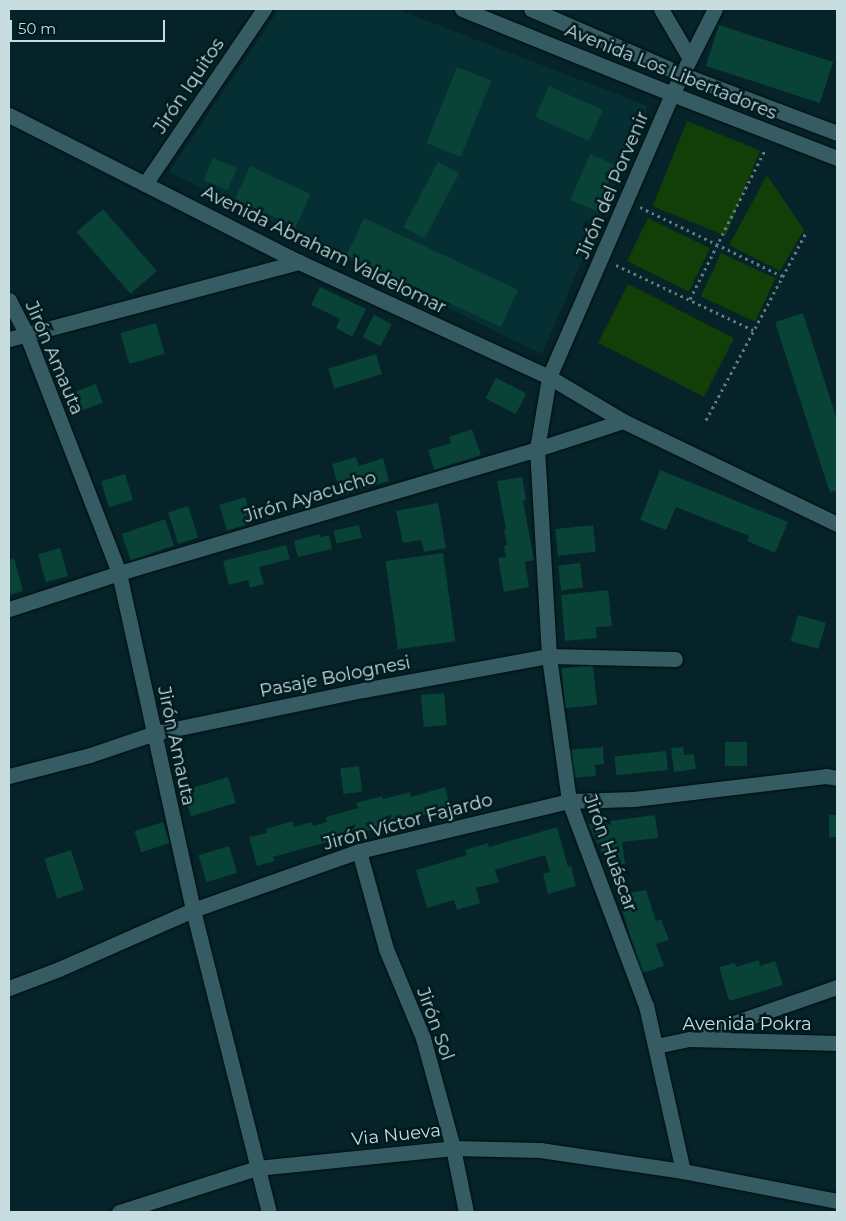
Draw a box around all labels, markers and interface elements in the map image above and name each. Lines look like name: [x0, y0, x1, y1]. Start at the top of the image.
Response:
scale bar: [12, 10, 168, 42]
text: 50 m: [18, 19, 56, 38]
street label: Avenida Los Libertadores: [562, 20, 780, 124]
street label: Jirón Iquitos: [149, 34, 229, 138]
street label: Jirón del Porvenir: [572, 108, 654, 262]
street label: Avenida Abraham Valdelomar: [198, 181, 450, 319]
street label: Jirón Amauta: [20, 298, 88, 418]
street label: Jirón Ayacucho: [241, 467, 379, 527]
street label: Pasaje Bolognesi: [258, 652, 412, 702]
street label: Jirón Amauta: [153, 684, 199, 808]
street label: Jirón Víctor Fajardo: [321, 789, 495, 855]
street label: Jirón Huáscar: [579, 791, 641, 915]
street label: Jirón Sol: [412, 984, 458, 1064]
street label: Avenida Pokra: [682, 1013, 812, 1035]
street label: Via Nueva: [350, 1120, 442, 1150]

